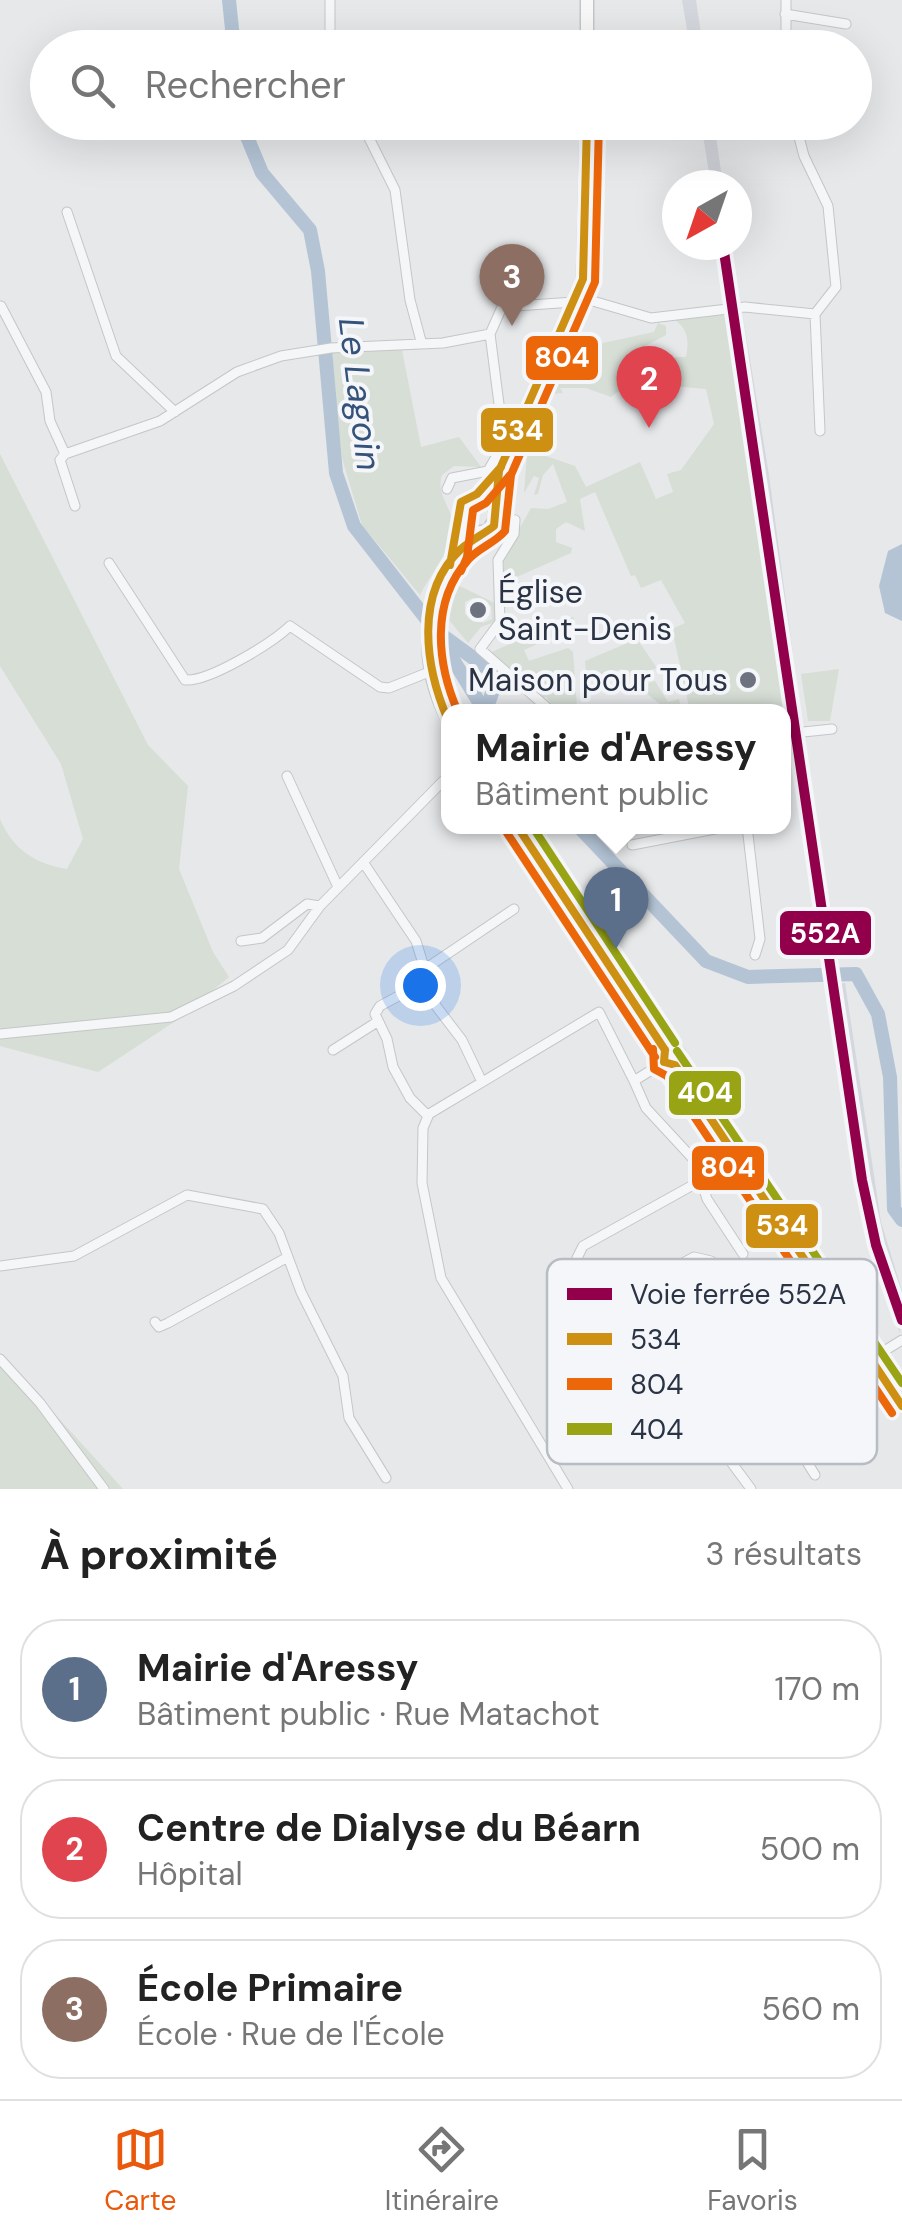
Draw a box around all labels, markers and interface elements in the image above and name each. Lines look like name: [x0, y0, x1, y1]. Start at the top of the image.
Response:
search box: [30, 30, 872, 140]
icon: search: [65, 58, 120, 113]
text: Rechercher: [145, 60, 346, 110]
north arrow: [662, 170, 752, 260]
pin: 3: [480, 244, 544, 326]
water label: Le Lagoin: [328, 315, 392, 473]
line badge: 804: [524, 334, 600, 382]
text: 804: [534, 339, 590, 376]
pin: 2: [616, 346, 682, 428]
line badge: 534: [479, 406, 555, 454]
text: 534: [491, 412, 543, 449]
place label: Église Saint-Denis: [498, 571, 672, 650]
marker: Église Saint-Denis: [467, 599, 489, 621]
place label: Maison pour Tous: [468, 659, 728, 701]
marker: Maison pour Tous: [737, 669, 759, 691]
popup: [441, 704, 791, 834]
text: Mairie d'Aressy: [475, 723, 757, 773]
text: Bâtiment public: [475, 773, 709, 815]
pin: 1: [584, 866, 648, 949]
line badge: 552A: [778, 909, 873, 957]
text: 552A: [790, 915, 860, 952]
your location: [395, 960, 446, 1011]
line badge: 404: [667, 1069, 743, 1117]
text: 404: [677, 1074, 733, 1111]
line badge: 804: [690, 1144, 766, 1192]
text: 804: [700, 1149, 756, 1186]
line badge: 534: [744, 1202, 820, 1250]
text: 534: [756, 1207, 808, 1244]
legend: [547, 1259, 877, 1464]
text: Voie ferrée 552A: [630, 1276, 846, 1313]
text: 534: [630, 1321, 681, 1358]
text: 804: [630, 1366, 683, 1403]
text: 404: [630, 1411, 683, 1448]
text: À proximité: [40, 1527, 278, 1582]
text: 3 résultats: [706, 1533, 862, 1575]
text: Mairie d'Aressy: [137, 1643, 418, 1693]
text: 1: [69, 1668, 80, 1710]
text: 170 m: [774, 1668, 860, 1710]
text: Bâtiment public · Rue Matachot: [137, 1693, 600, 1735]
text: Centre de Dialyse du Béarn: [137, 1803, 641, 1853]
text: 2: [65, 1828, 84, 1870]
text: 500 m: [760, 1828, 860, 1870]
text: Hôpital: [137, 1853, 243, 1895]
text: École Primaire: [137, 1963, 403, 2013]
text: 3: [65, 1988, 84, 2030]
text: 560 m: [761, 1988, 860, 2030]
text: École · Rue de l'École: [137, 2013, 445, 2055]
tab: Carte: [104, 2122, 176, 2219]
tab: Itinéraire: [385, 2122, 499, 2219]
tab: Favoris: [707, 2122, 798, 2219]

